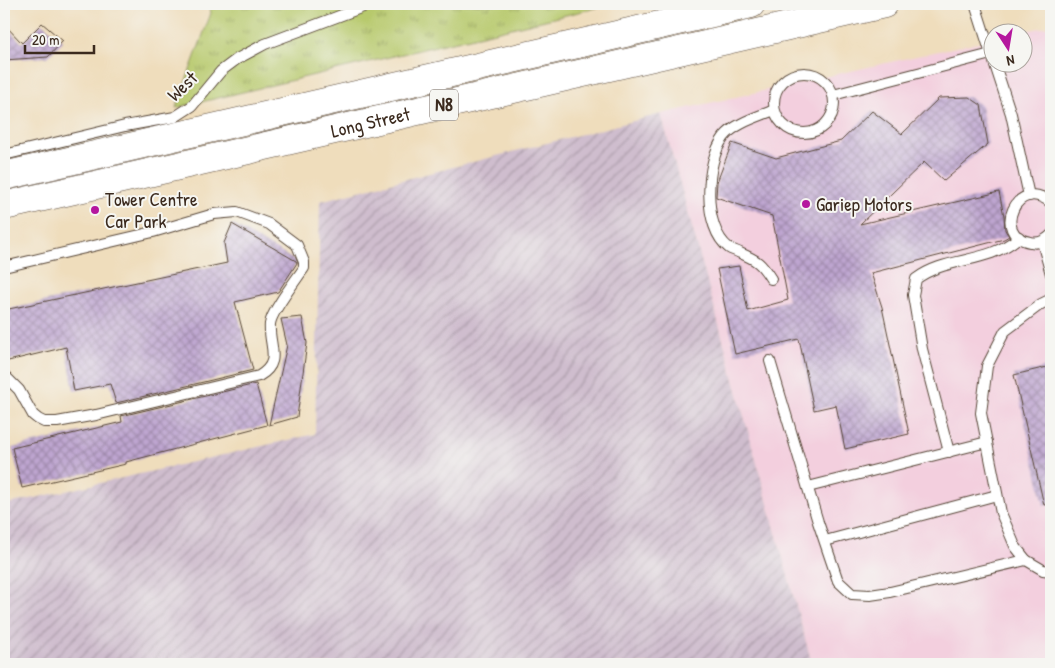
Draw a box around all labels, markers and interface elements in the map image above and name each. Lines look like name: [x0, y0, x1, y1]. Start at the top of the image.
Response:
scale bar: [25, 22, 94, 54]
north arrow: [982, 22, 1032, 72]
text: 20 m: [32, 29, 59, 50]
text: N: [1005, 51, 1016, 71]
street label: West: [161, 65, 203, 107]
road number: N8: [430, 90, 458, 120]
street label: Long Street: [328, 100, 413, 144]
place label: Tower Centre Car Park: [105, 186, 198, 234]
place label: Gariep Motors: [816, 191, 912, 217]
marker: Gariep Motors: [800, 198, 812, 210]
marker: Tower Centre Car Park: [89, 204, 101, 216]

